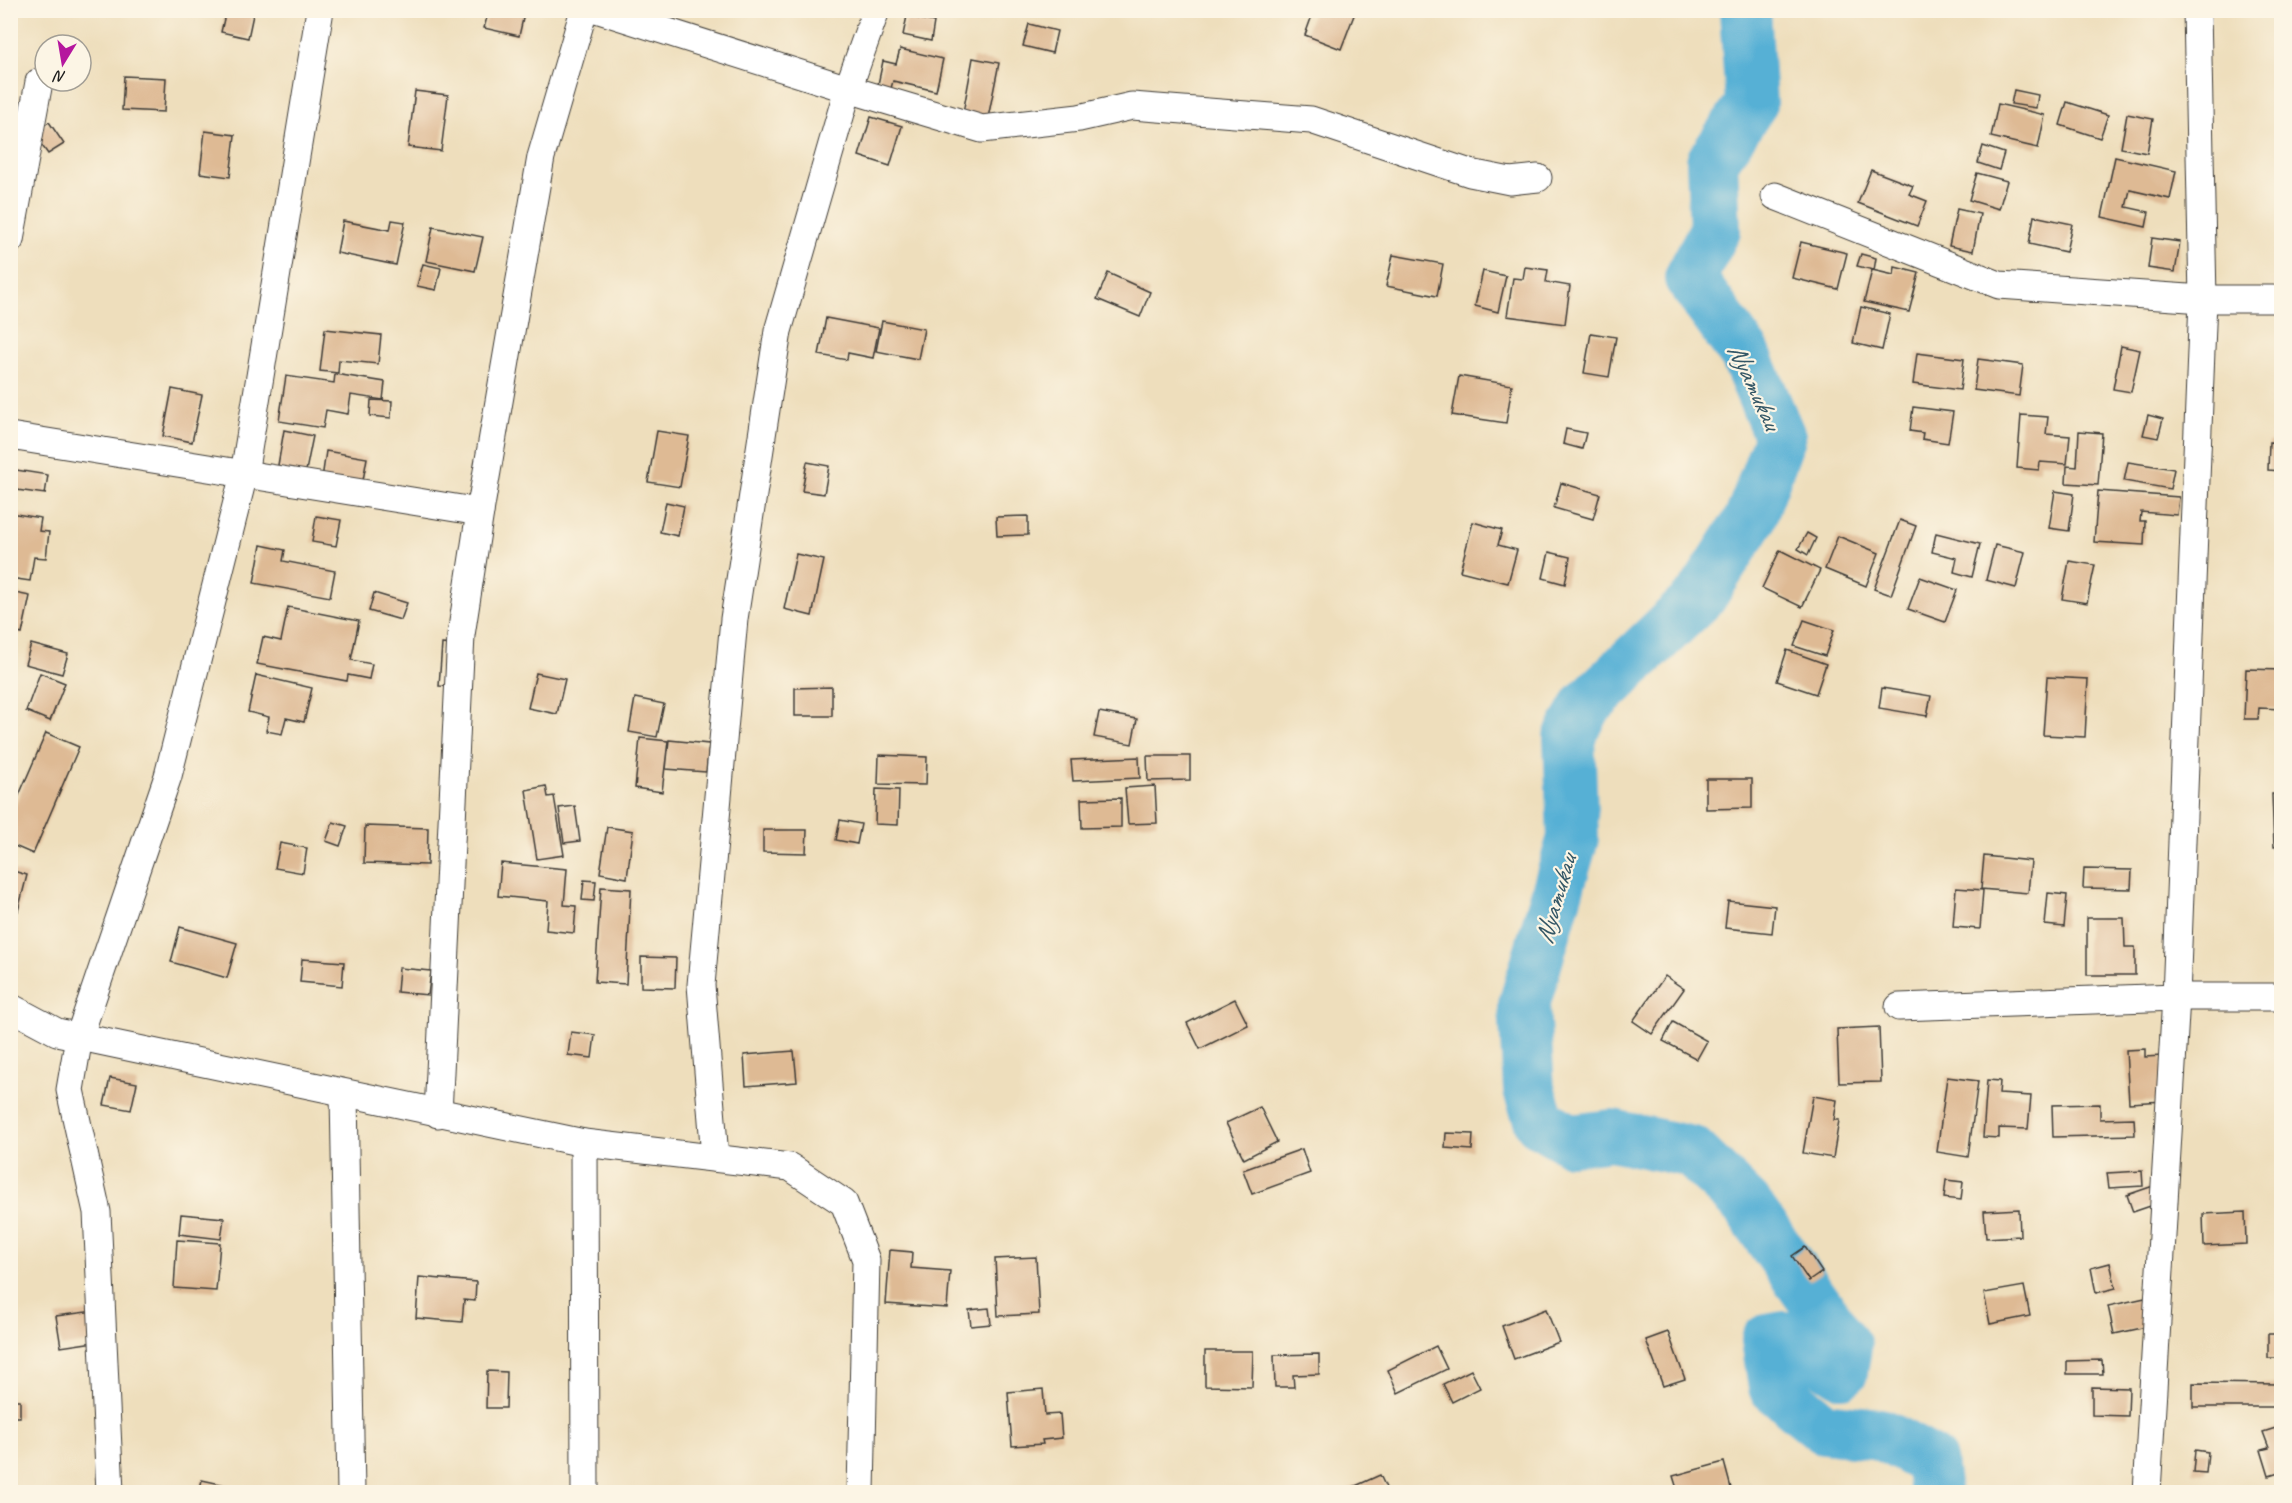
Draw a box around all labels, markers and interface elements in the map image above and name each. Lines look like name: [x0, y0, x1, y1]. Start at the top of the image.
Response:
north arrow: [33, 33, 93, 93]
text: N: [51, 65, 67, 88]
water label: Nyamukau: [1720, 338, 1791, 438]
water label: Nyamukau: [1527, 847, 1585, 947]

